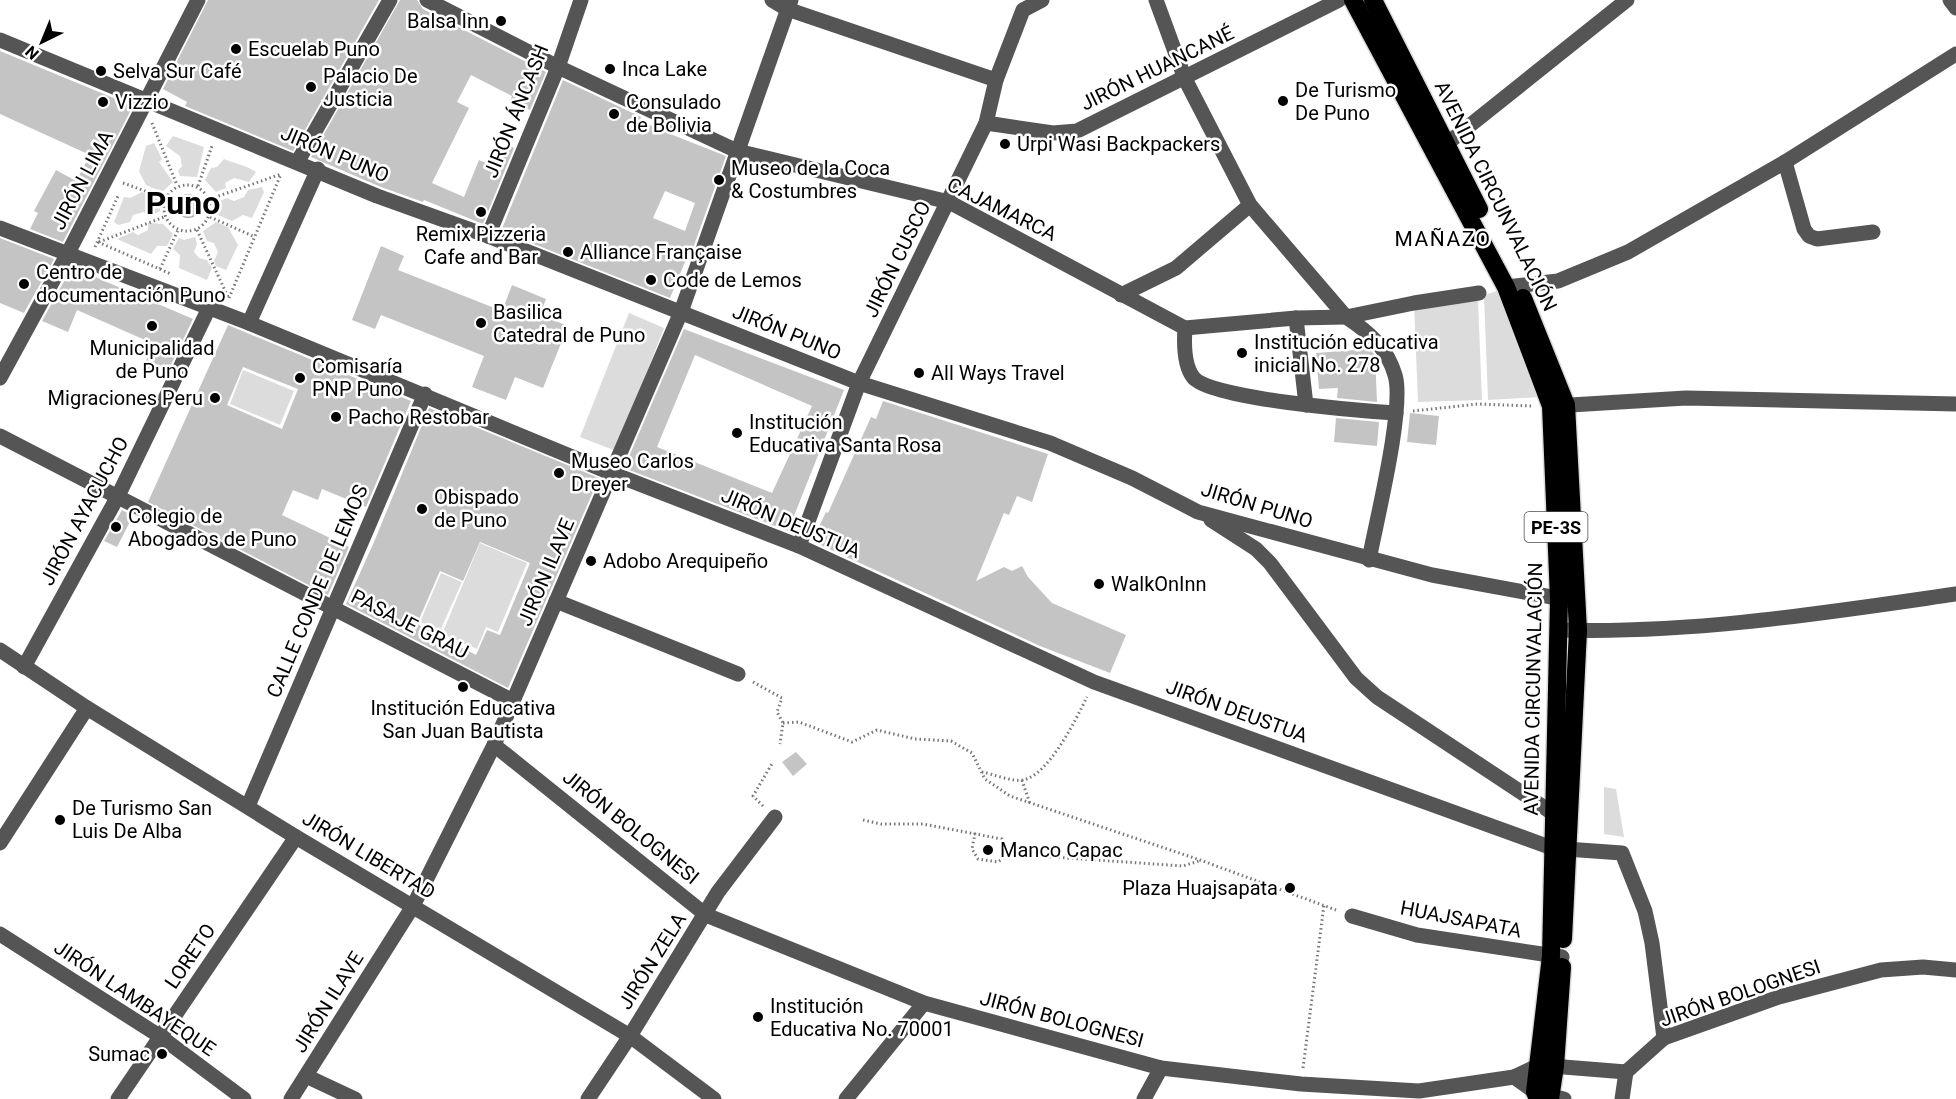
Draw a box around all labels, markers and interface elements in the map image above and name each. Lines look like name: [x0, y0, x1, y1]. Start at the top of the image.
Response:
place label: Balsa Inn: [407, 9, 489, 33]
north arrow: [12, 12, 72, 72]
marker: Balsa Inn: [494, 14, 508, 28]
street label: JIRÓN HUANCANÉ: [1076, 20, 1238, 116]
place label: Escuelab Puno: [248, 37, 380, 61]
street label: JIRÓN ÁNCASH: [478, 41, 554, 181]
text: N: [22, 42, 43, 63]
marker: Escuelab Puno: [229, 42, 243, 56]
place label: Inca Lake: [622, 57, 707, 81]
place label: Selva Sur Café: [113, 59, 242, 83]
marker: Inca Lake: [603, 62, 617, 76]
marker: Selva Sur Café: [94, 64, 108, 78]
place label: Palacio De Justicia: [323, 64, 418, 111]
street label: AVENIDA CIRCUNVALACIÓN: [1430, 77, 1562, 315]
place label: De Turismo De Puno: [1295, 78, 1396, 125]
marker: Palacio De Justicia: [304, 80, 318, 94]
place label: Vizzio: [115, 90, 169, 114]
place label: Consulado de Bolivia: [626, 90, 721, 137]
marker: De Turismo De Puno: [1276, 94, 1290, 108]
marker: Vizzio: [96, 95, 110, 109]
marker: Consulado de Bolivia: [607, 107, 621, 121]
street label: JIRÓN PUNO: [277, 120, 393, 188]
street label: JIRÓN LIMA: [46, 126, 118, 234]
place label: Urpi Wasi Backpackers: [1017, 132, 1220, 156]
marker: Urpi Wasi Backpackers: [998, 137, 1012, 151]
place label: Museo de la Coca & Costumbres: [731, 156, 890, 203]
street label: CAJAMARCA: [943, 172, 1061, 246]
marker: Museo de la Coca & Costumbres: [712, 173, 726, 187]
district label: Puno: [146, 184, 220, 222]
street label: JIRÓN CUSCO: [859, 197, 935, 321]
marker: Remix Pizzeria Cafe and Bar: [474, 205, 488, 219]
place label: Remix Pizzeria Cafe and Bar: [416, 222, 546, 269]
district label: MAÑAZO: [1395, 227, 1491, 251]
place label: Alliance Française: [580, 240, 742, 264]
marker: Alliance Française: [561, 245, 575, 259]
place label: Centro de documentación Puno: [36, 260, 226, 307]
place label: Code de Lemos: [663, 268, 802, 292]
marker: Code de Lemos: [644, 273, 658, 287]
marker: Centro de documentación Puno: [17, 277, 31, 291]
street label: JIRÓN PUNO: [729, 299, 845, 365]
place label: Basilica Catedral de Puno: [493, 300, 645, 347]
marker: Basilica Catedral de Puno: [474, 316, 488, 330]
marker: Municipalidad de Puno: [145, 319, 159, 333]
place label: Institución educativa inicial No. 278: [1254, 330, 1439, 377]
place label: Municipalidad de Puno: [90, 336, 215, 383]
marker: Institución educativa inicial No. 278: [1235, 346, 1249, 360]
place label: Comisaría PNP Puno: [312, 354, 403, 401]
place label: All Ways Travel: [931, 361, 1065, 385]
marker: All Ways Travel: [912, 366, 926, 380]
marker: Comisaría PNP Puno: [293, 371, 307, 385]
place label: Migraciones Peru: [48, 386, 203, 410]
marker: Migraciones Peru: [208, 391, 222, 405]
place label: Pacho Restobar: [348, 405, 489, 429]
marker: Pacho Restobar: [329, 410, 343, 424]
place label: Institución Educativa Santa Rosa: [749, 410, 942, 457]
marker: Institución Educativa Santa Rosa: [730, 426, 744, 440]
street label: JIRÓN AYACUCHO: [35, 433, 133, 589]
place label: Museo Carlos Dreyer: [571, 449, 694, 496]
marker: Museo Carlos Dreyer: [552, 466, 566, 480]
street label: JIRÓN PUNO: [1198, 477, 1316, 533]
street label: CALLE CONDE DE LEMOS: [261, 481, 373, 701]
street label: JIRÓN DEUSTUA: [718, 483, 864, 563]
place label: Obispado de Puno: [434, 485, 519, 532]
marker: Obispado de Puno: [415, 502, 429, 516]
place label: Colegio de Abogados de Puno: [128, 504, 297, 551]
road number: PE-3S: [1524, 512, 1588, 542]
street label: JIRÓN ILAVE: [513, 515, 579, 629]
marker: Colegio de Abogados de Puno: [109, 520, 123, 534]
place label: Adobo Arequipeño: [603, 549, 768, 573]
marker: Adobo Arequipeño: [584, 554, 598, 568]
street label: AVENIDA CIRCUNVALACIÓN: [1519, 562, 1547, 816]
place label: WalkOnInn: [1111, 572, 1207, 596]
marker: WalkOnInn: [1092, 577, 1106, 591]
street label: PASAJE GRAU: [347, 584, 473, 664]
street label: JIRÓN DEUSTUA: [1163, 674, 1311, 748]
marker: Institución Educativa San Juan Bautista: [456, 680, 470, 694]
place label: Institución Educativa San Juan Bautista: [370, 696, 556, 743]
street label: JIRÓN BOLOGNESI: [558, 765, 704, 889]
place label: De Turismo San Luis De Alba: [72, 796, 212, 843]
street label: JIRÓN LIBERTAD: [298, 806, 440, 904]
marker: De Turismo San Luis De Alba: [53, 813, 67, 827]
place label: Manco Capac: [1000, 838, 1123, 862]
marker: Manco Capac: [981, 843, 995, 857]
place label: Plaza Huajsapata: [1122, 876, 1278, 900]
marker: Plaza Huajsapata: [1283, 881, 1297, 895]
street label: HUAJSAPATA: [1398, 895, 1524, 943]
street label: JIRÓN ZELA: [613, 908, 691, 1014]
street label: LORETO: [160, 919, 220, 993]
street label: JIRÓN LAMBAYEQUE: [50, 935, 220, 1061]
street label: JIRÓN ILAVE: [287, 947, 369, 1057]
street label: JIRÓN BOLOGNESI: [1656, 954, 1824, 1032]
street label: JIRÓN BOLOGNESI: [978, 986, 1146, 1052]
place label: Institución Educativa No. 70001: [770, 994, 954, 1041]
marker: Institución Educativa No. 70001: [751, 1010, 765, 1024]
place label: Sumac: [88, 1042, 150, 1066]
marker: Sumac: [155, 1047, 169, 1061]

